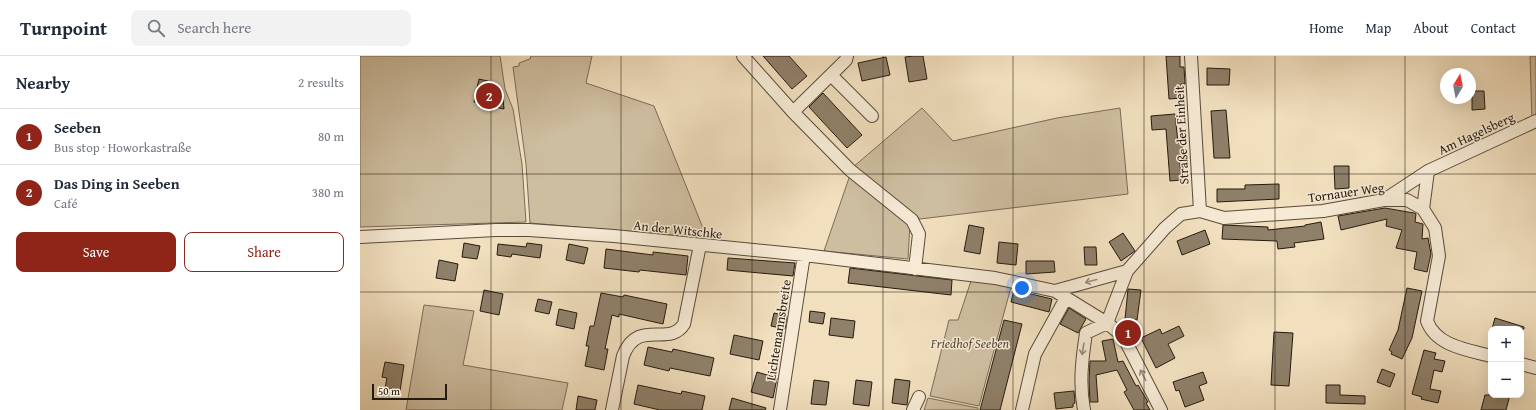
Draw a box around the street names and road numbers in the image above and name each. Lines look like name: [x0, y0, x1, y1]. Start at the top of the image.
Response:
street label: Straße der Einheit: [1169, 84, 1194, 185]
street label: Am Hagelsberg: [1435, 107, 1518, 159]
street label: Tornauer Weg: [1307, 178, 1386, 207]
street label: An der Witschke: [633, 215, 723, 244]
street label: Lichtemannsbreite: [761, 278, 796, 382]

